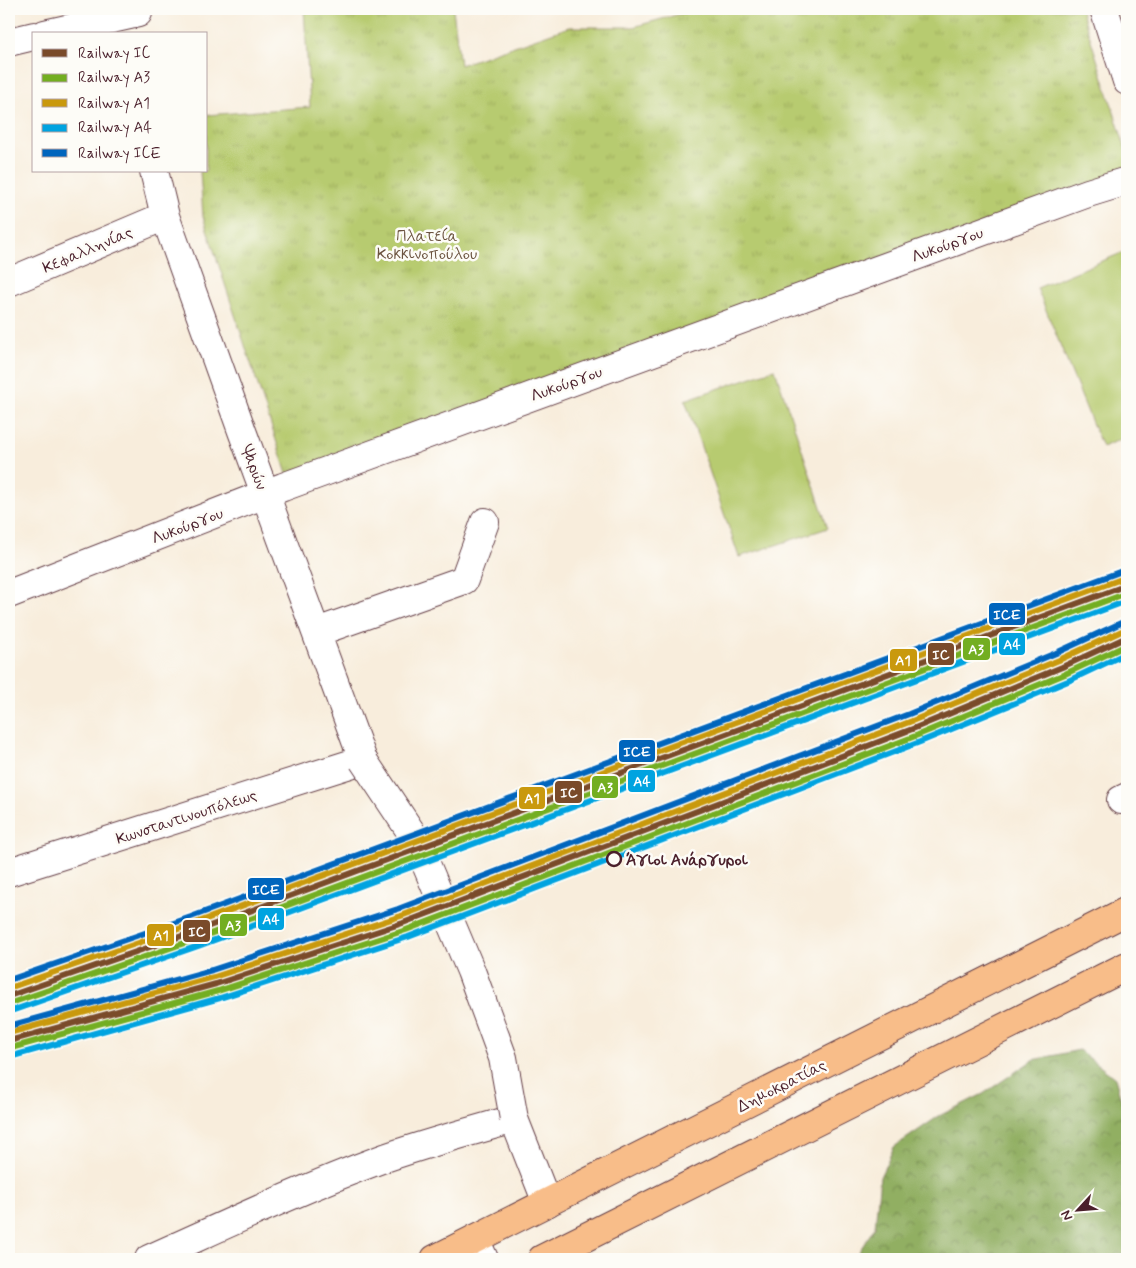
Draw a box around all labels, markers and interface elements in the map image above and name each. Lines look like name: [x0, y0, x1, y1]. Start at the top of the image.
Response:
legend: [32, 32, 208, 172]
text: Railway IC: [78, 44, 150, 64]
text: Railway A3: [78, 68, 150, 88]
text: Railway A1: [78, 94, 150, 114]
text: Railway A4: [78, 118, 152, 138]
text: Railway ICE: [78, 144, 161, 164]
street label: Κεφαλληνίας: [39, 222, 136, 279]
street label: Λυκούργου: [909, 223, 986, 268]
park label: Πλατεία Κοκκινοπούλου: [377, 226, 477, 265]
street label: Λυκούργου: [528, 362, 605, 407]
street label: Ψαρών: [235, 441, 271, 493]
street label: Λυκούργου: [149, 503, 226, 550]
line badge: ICE: [988, 602, 1026, 626]
text: ICE: [993, 606, 1021, 624]
line badge: A4: [998, 632, 1026, 656]
text: A4: [1003, 636, 1021, 654]
line badge: A3: [962, 637, 991, 661]
text: A3: [968, 641, 984, 659]
line badge: IC: [927, 642, 955, 666]
text: IC: [932, 646, 950, 664]
line badge: A1: [889, 648, 918, 672]
text: A1: [895, 652, 911, 670]
line badge: ICE: [618, 739, 656, 763]
text: ICE: [623, 743, 651, 761]
line badge: A4: [627, 769, 656, 793]
text: A4: [633, 773, 651, 791]
line badge: A3: [591, 775, 619, 799]
text: A3: [597, 779, 613, 797]
line badge: IC: [554, 780, 583, 804]
text: IC: [560, 784, 578, 802]
street label: Κωνσταντινουπόλεως: [113, 785, 259, 850]
line badge: A1: [518, 786, 546, 810]
text: A1: [524, 790, 540, 808]
place label: Άγιοι Ανάργυροι: [626, 850, 749, 871]
marker: Άγιοι Ανάργυροι: [606, 851, 622, 867]
line badge: ICE: [247, 877, 285, 901]
text: ICE: [252, 881, 280, 899]
line badge: A4: [257, 907, 285, 931]
text: A4: [262, 911, 280, 929]
line badge: A3: [219, 913, 248, 937]
text: A3: [225, 917, 241, 935]
line badge: IC: [182, 919, 211, 943]
line badge: A1: [146, 923, 175, 947]
text: IC: [188, 923, 206, 941]
text: A1: [153, 927, 169, 945]
street label: Δημοκρατίας: [734, 1055, 830, 1118]
north arrow: [1054, 1186, 1104, 1236]
text: N: [1057, 1207, 1077, 1223]

